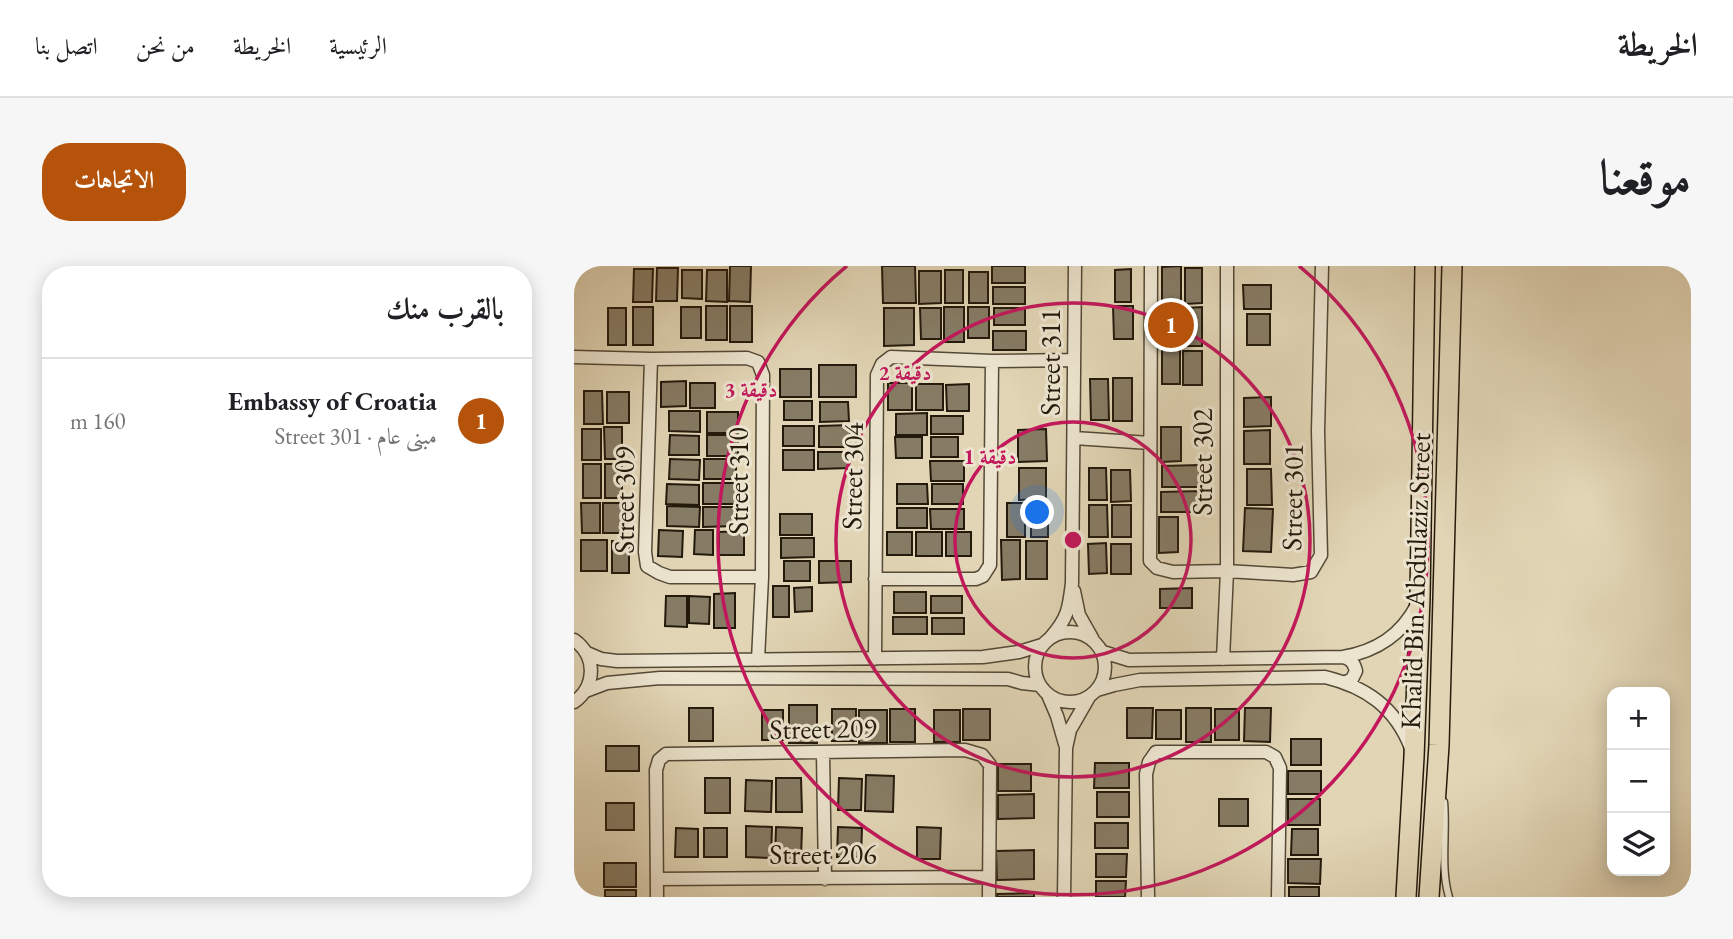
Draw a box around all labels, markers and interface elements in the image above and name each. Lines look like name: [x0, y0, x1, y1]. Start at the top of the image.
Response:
text: الخريطة: [1618, 23, 1698, 66]
text: اتصل بنا: [35, 30, 98, 61]
text: من نحن: [136, 30, 195, 61]
text: الخريطة: [233, 30, 291, 61]
text: الرئيسية: [329, 30, 387, 61]
button: الاتجاهات: [42, 143, 186, 221]
text: موقعنا: [1599, 145, 1691, 209]
text: بالقرب منك: [386, 289, 504, 328]
pin: 1: [1148, 299, 1194, 351]
street label: Street 311: [1032, 308, 1068, 416]
text: 2 دقيقة: [879, 359, 931, 386]
text: 3 دقيقة: [725, 376, 777, 403]
text: Embassy of Croatia: [228, 384, 437, 418]
text: 160 m: [70, 406, 126, 436]
text: 1: [475, 406, 487, 436]
street label: Street 302: [1184, 408, 1220, 516]
text: مبنى عام · Street 301: [274, 421, 437, 451]
street label: Street 304: [833, 421, 871, 530]
street label: Street 310: [720, 427, 756, 535]
street label: Khalid Bin Abdulaziz Street: [1392, 432, 1438, 730]
text: 1 دقيقة: [964, 443, 1016, 470]
street label: Street 301: [1273, 443, 1311, 551]
street label: Street 309: [606, 446, 642, 554]
your location: [1020, 495, 1054, 529]
centre of rings: [1061, 528, 1085, 552]
map controls: [1607, 687, 1670, 876]
button: +: [1607, 687, 1670, 750]
street label: Street 209: [769, 709, 877, 747]
button: −: [1607, 750, 1670, 813]
button: layers: [1607, 813, 1670, 876]
street label: Street 206: [769, 836, 877, 872]

